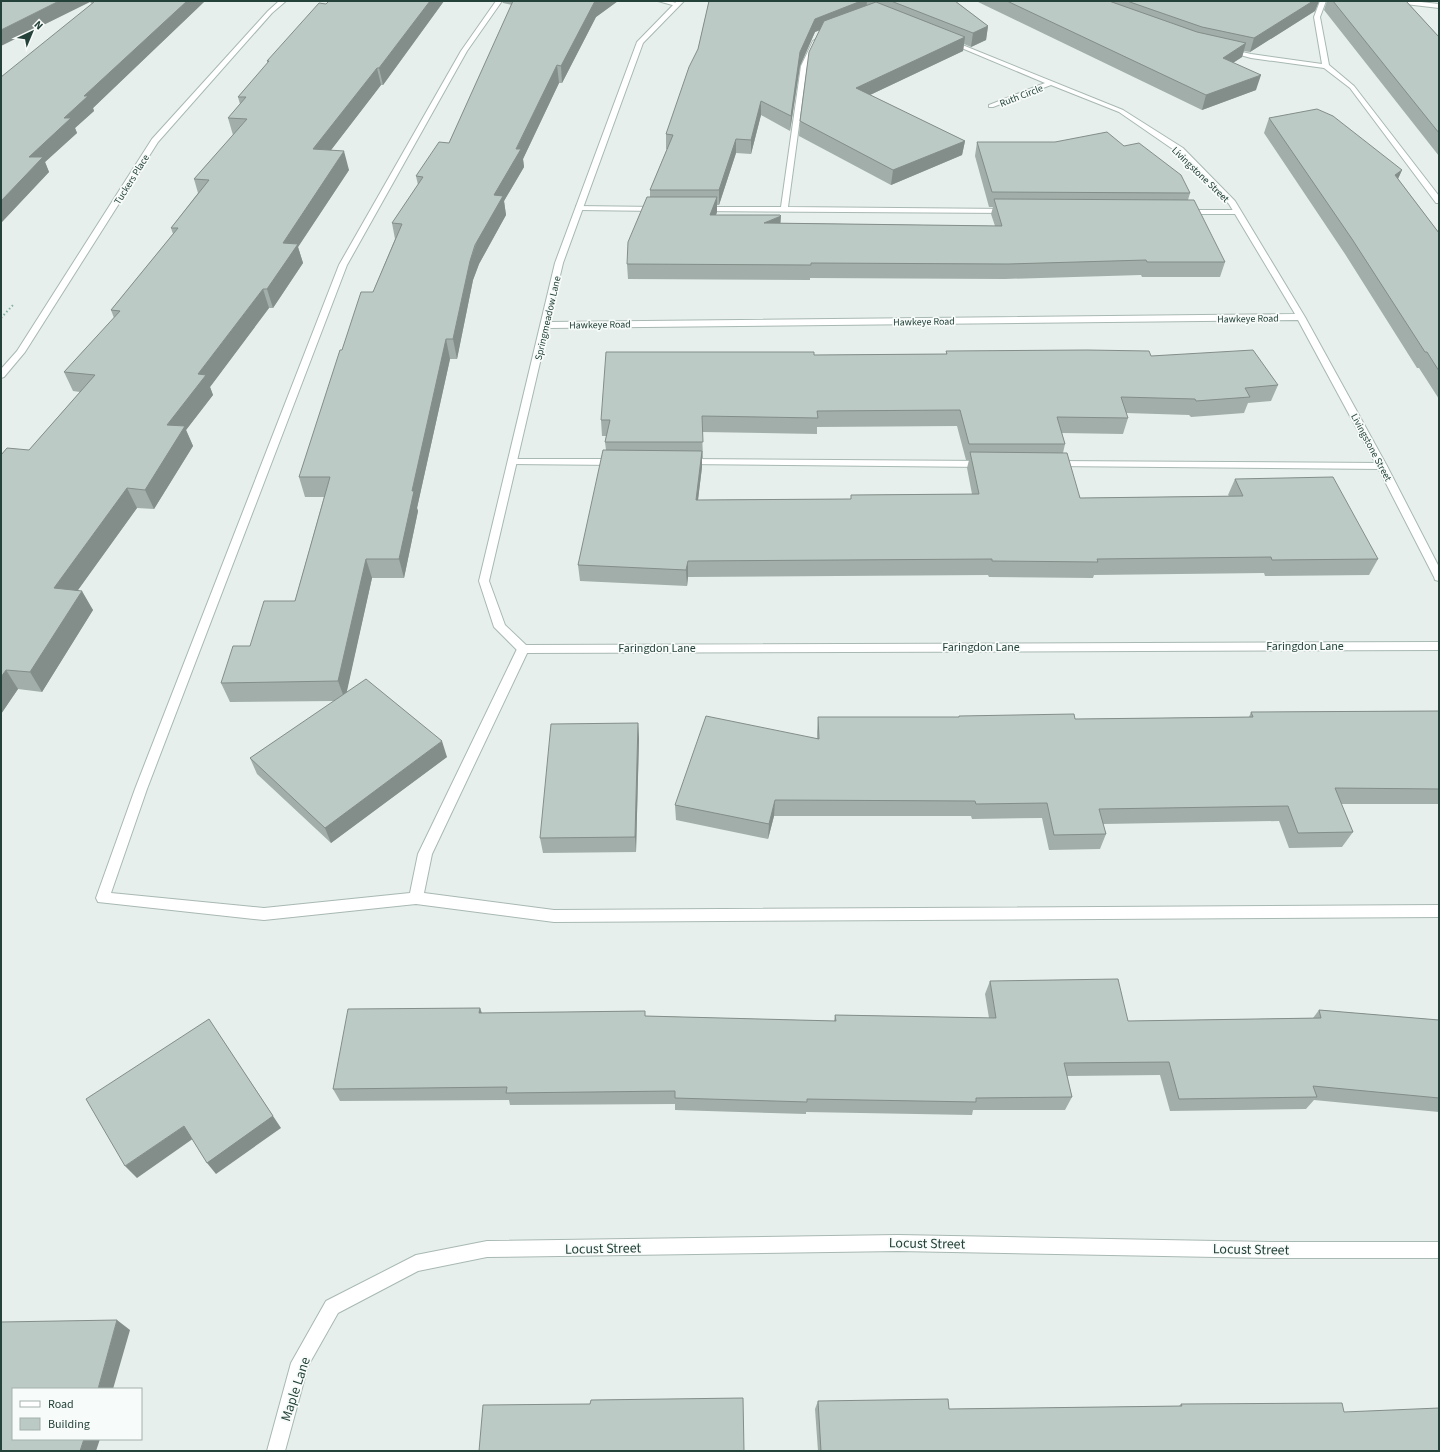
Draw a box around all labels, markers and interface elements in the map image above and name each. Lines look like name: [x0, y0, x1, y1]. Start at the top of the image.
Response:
north arrow: [12, 12, 52, 52]
text: N: [31, 17, 46, 33]
street label: Ruth Circle: [998, 81, 1045, 111]
street label: Livingstone Street: [1168, 144, 1233, 206]
street label: Tuckers Place: [111, 152, 153, 207]
street label: Springmeadow Lane: [531, 275, 564, 362]
street label: Hawkeye Road: [1217, 311, 1279, 327]
street label: Hawkeye Road: [893, 314, 955, 330]
street label: Hawkeye Road: [569, 317, 631, 333]
street label: Livingstone Street: [1347, 411, 1395, 484]
street label: Faringdon Lane: [1266, 638, 1344, 655]
street label: Faringdon Lane: [942, 639, 1020, 656]
street label: Faringdon Lane: [618, 640, 696, 657]
street label: Locust Street: [889, 1233, 966, 1255]
street label: Locust Street: [565, 1238, 642, 1260]
street label: Locust Street: [1213, 1239, 1290, 1261]
street label: Maple Lane: [276, 1354, 316, 1424]
legend: [12, 1388, 142, 1440]
text: Road: [48, 1396, 74, 1413]
text: Building: [48, 1416, 90, 1433]

